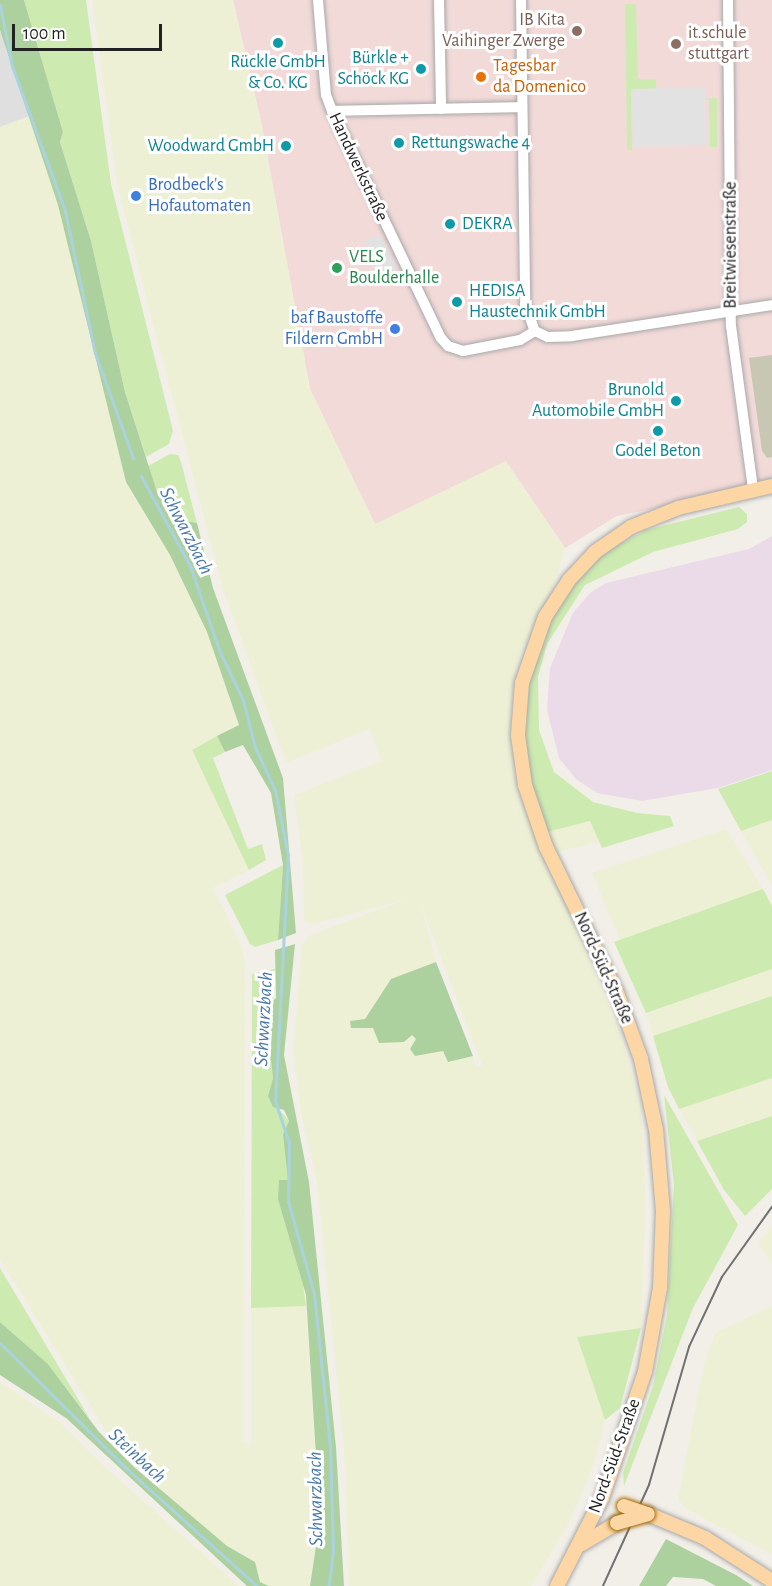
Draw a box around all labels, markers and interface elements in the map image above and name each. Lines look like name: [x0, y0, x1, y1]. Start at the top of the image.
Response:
place label: IB Kita Vaihinger Zwerge: [442, 10, 565, 52]
scale bar: [15, 12, 165, 50]
place label: it.schule stuttgart: [688, 23, 749, 66]
marker: IB Kita Vaihinger Zwerge: [570, 24, 584, 38]
text: 100 m: [23, 25, 66, 43]
marker: Rückle GmbH & Co. KG: [271, 36, 285, 50]
marker: it.schule stuttgart: [669, 37, 683, 51]
place label: Bürkle + Schöck KG: [337, 48, 409, 90]
place label: Rückle GmbH & Co. KG: [230, 52, 326, 94]
place label: Tagesbar da Domenico: [493, 56, 586, 98]
marker: Bürkle + Schöck KG: [414, 62, 428, 76]
marker: Tagesbar da Domenico: [474, 70, 488, 84]
street label: Handwerkstraße: [323, 109, 393, 225]
place label: Rettungswache 4: [411, 132, 530, 154]
place label: Woodward GmbH: [148, 135, 274, 157]
marker: Rettungswache 4: [392, 136, 406, 150]
marker: Woodward GmbH: [279, 139, 293, 153]
place label: Brodbeck's Hofautomaten: [148, 175, 251, 218]
street label: Breitwiesenstraße: [720, 181, 742, 309]
marker: Brodbeck's Hofautomaten: [129, 189, 143, 203]
place label: DEKRA: [462, 213, 513, 235]
marker: DEKRA: [443, 217, 457, 231]
place label: VELS Boulderhalle: [349, 247, 439, 290]
marker: VELS Boulderhalle: [330, 261, 344, 275]
place label: HEDISA Haustechnik GmbH: [469, 281, 606, 324]
marker: HEDISA Haustechnik GmbH: [450, 295, 464, 309]
place label: baf Baustoffe Fildern GmbH: [285, 308, 383, 350]
marker: baf Baustoffe Fildern GmbH: [388, 322, 402, 336]
place label: Brunold Automobile GmbH: [532, 380, 664, 422]
marker: Brunold Automobile GmbH: [669, 394, 683, 408]
marker: Godel Beton: [651, 424, 665, 438]
place label: Godel Beton: [615, 440, 701, 462]
water label: Schwarzbach: [154, 483, 218, 579]
street label: Nord-Süd-Straße: [569, 909, 637, 1027]
water label: Schwarzbach: [250, 971, 278, 1067]
street label: Nord-Süd-Straße: [584, 1396, 646, 1516]
water label: Steinbach: [103, 1423, 171, 1489]
water label: Schwarzbach: [303, 1451, 329, 1547]

